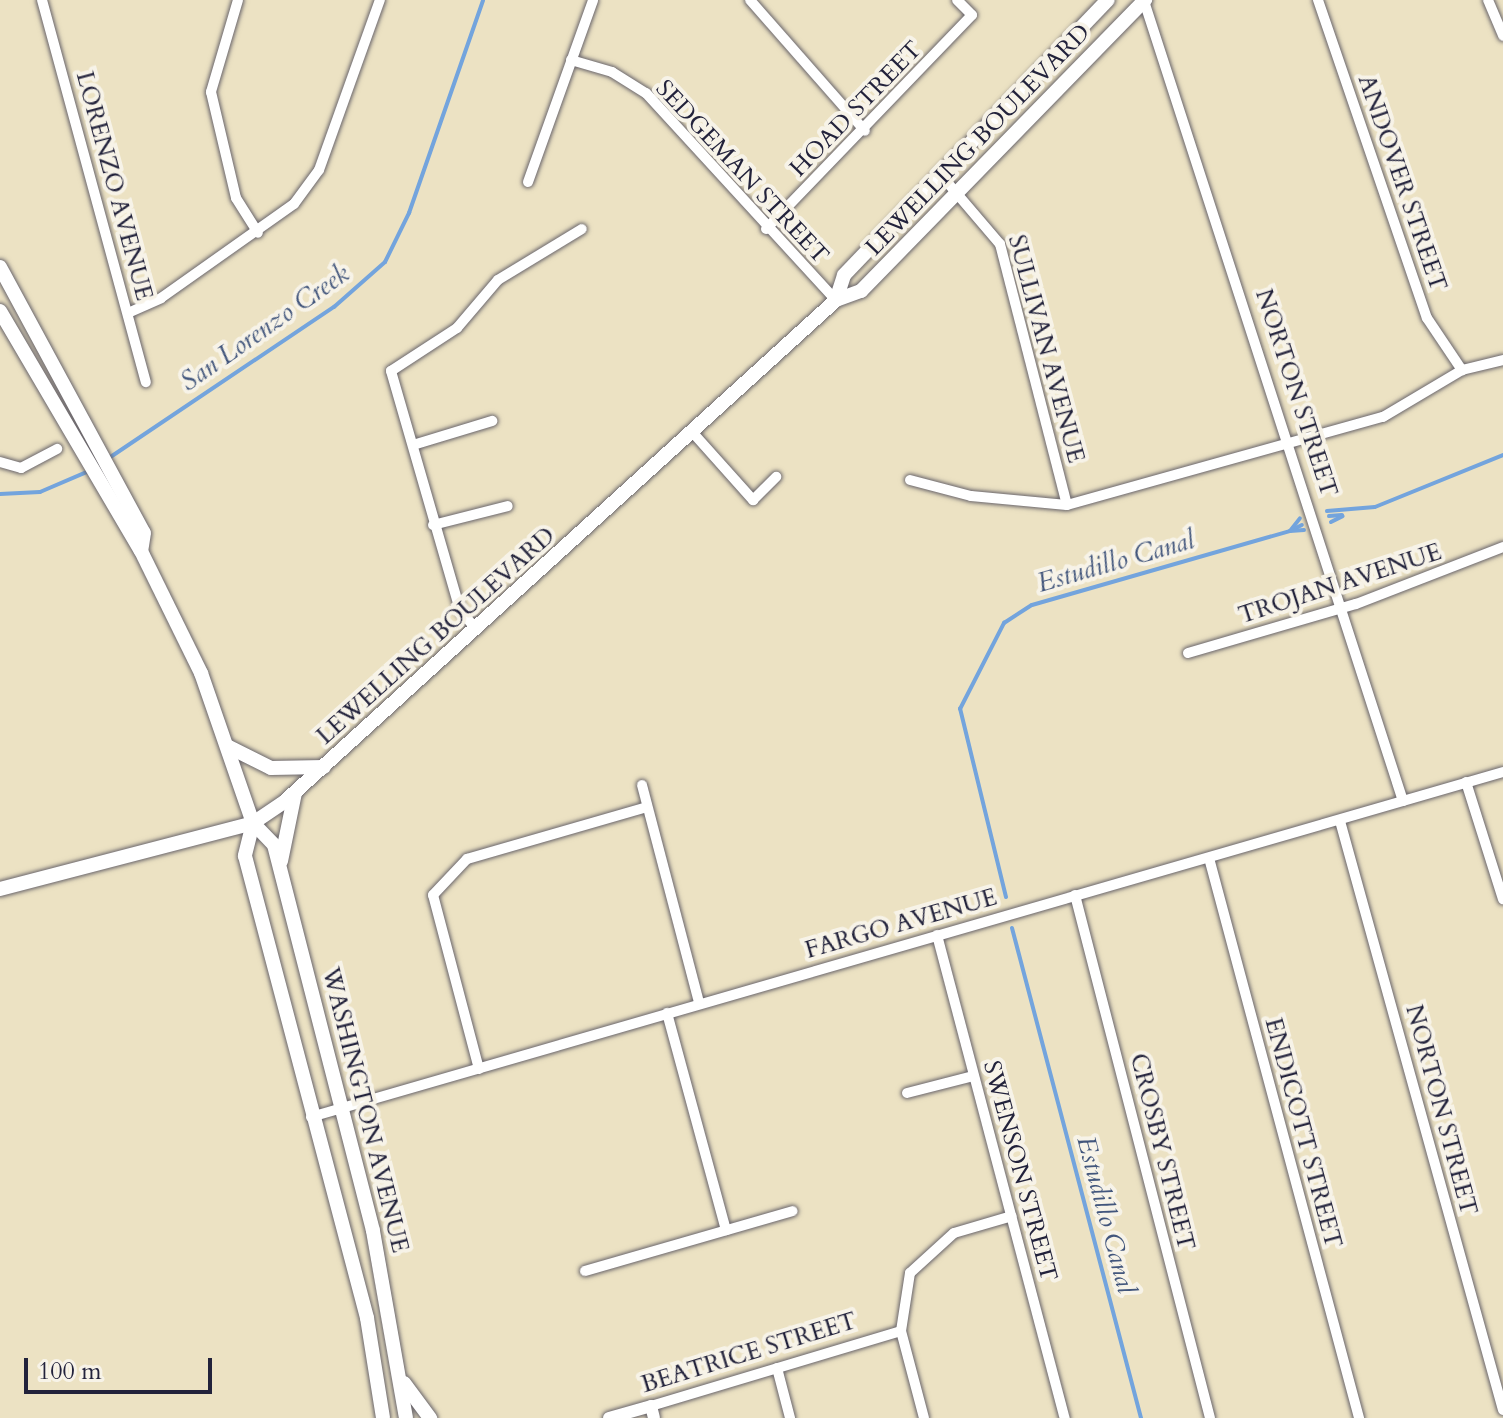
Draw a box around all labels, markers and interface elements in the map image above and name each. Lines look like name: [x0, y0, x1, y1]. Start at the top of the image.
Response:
street label: LEWELLING BOULEVARD: [860, 18, 1096, 262]
street label: HOAD STREET: [784, 35, 928, 183]
street label: LORENZO AVENUE: [70, 68, 158, 304]
street label: ANDOVER STREET: [1351, 71, 1453, 295]
street label: SEDGEMAN STREET: [650, 74, 834, 270]
street label: SULLIVAN AVENUE: [1002, 232, 1090, 466]
water label: San Lorenzo Creek: [174, 258, 356, 398]
street label: NORTON STREET: [1249, 286, 1343, 500]
street label: LEWELLING BOULEVARD: [311, 521, 561, 751]
water label: Estudillo Canal: [1034, 525, 1198, 599]
street label: TROJAN AVENUE: [1235, 538, 1445, 630]
street label: FARGO AVENUE: [802, 883, 1000, 965]
street label: WASHINGTON AVENUE: [316, 964, 414, 1256]
street label: NORTON STREET: [1399, 1002, 1483, 1218]
street label: ENDICOTT STREET: [1258, 1015, 1348, 1251]
street label: CROSBY STREET: [1124, 1051, 1200, 1253]
street label: SWENSON STREET: [977, 1058, 1063, 1284]
water label: Estudillo Canal: [1070, 1133, 1142, 1297]
street label: BEATRICE STREET: [638, 1307, 860, 1399]
scale bar: [28, 1342, 216, 1392]
text: 100 m: [38, 1355, 102, 1388]

